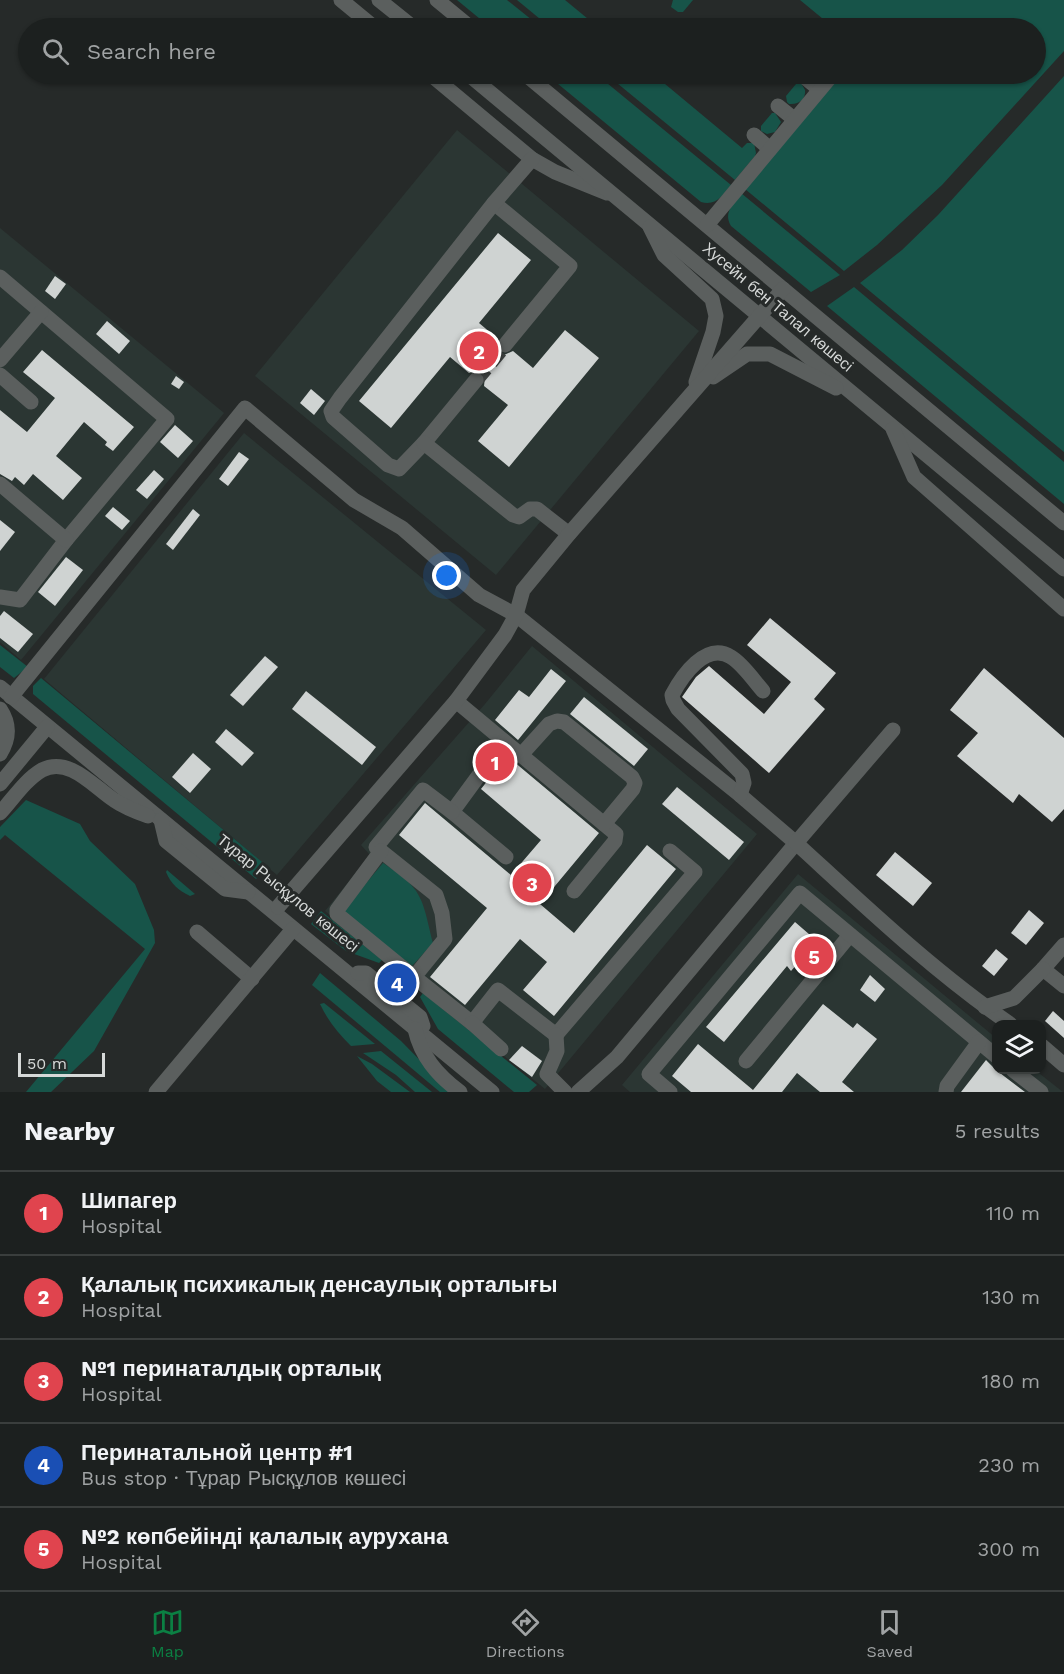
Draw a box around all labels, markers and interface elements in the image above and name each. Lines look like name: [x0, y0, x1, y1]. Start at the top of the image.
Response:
search box: [18, 18, 1046, 84]
icon: search: [39, 35, 72, 68]
text: Search here: [87, 39, 216, 64]
street label: Хусейн бен Талал көшесі: [699, 238, 857, 376]
pin: 2: [460, 328, 498, 374]
your location: [432, 561, 461, 590]
pin: 1: [476, 740, 514, 784]
street label: Тұрар Рысқұлов көшесі: [213, 830, 363, 956]
pin: 3: [512, 860, 552, 906]
pin: 5: [794, 934, 834, 978]
pin: 4: [378, 960, 416, 1006]
map controls: [992, 1020, 1046, 1074]
button: layers: [992, 1020, 1046, 1074]
scale bar: [18, 1050, 105, 1078]
text: 50 m: [27, 1054, 67, 1073]
text: Nearby: [24, 1116, 115, 1146]
text: 5 results: [955, 1119, 1040, 1143]
text: Шипагер: [81, 1188, 177, 1213]
text: 1: [39, 1201, 48, 1225]
text: 110 m: [986, 1201, 1040, 1225]
text: Hospital: [81, 1214, 162, 1238]
text: Қалалық психикалық денсаулық орталығы: [81, 1272, 558, 1297]
text: 2: [38, 1285, 49, 1309]
text: 130 m: [982, 1285, 1040, 1309]
text: Hospital: [81, 1298, 162, 1322]
text: №1 перинаталдық орталық: [81, 1356, 381, 1381]
text: 3: [38, 1369, 49, 1393]
text: 180 m: [982, 1369, 1040, 1393]
text: Hospital: [81, 1382, 162, 1406]
text: Перинатальной центр #1: [81, 1440, 353, 1465]
text: 4: [37, 1453, 50, 1477]
text: 230 m: [978, 1453, 1040, 1477]
text: Bus stop · Тұрар Рысқұлов көшесі: [81, 1466, 406, 1490]
text: №2 көпбейінді қалалық аурухана: [81, 1524, 448, 1549]
text: 5: [38, 1537, 49, 1561]
text: 300 m: [978, 1537, 1040, 1561]
text: Hospital: [81, 1550, 162, 1574]
tab: Map: [151, 1606, 184, 1661]
tab: Directions: [486, 1606, 565, 1661]
tab: Saved: [867, 1606, 913, 1661]

